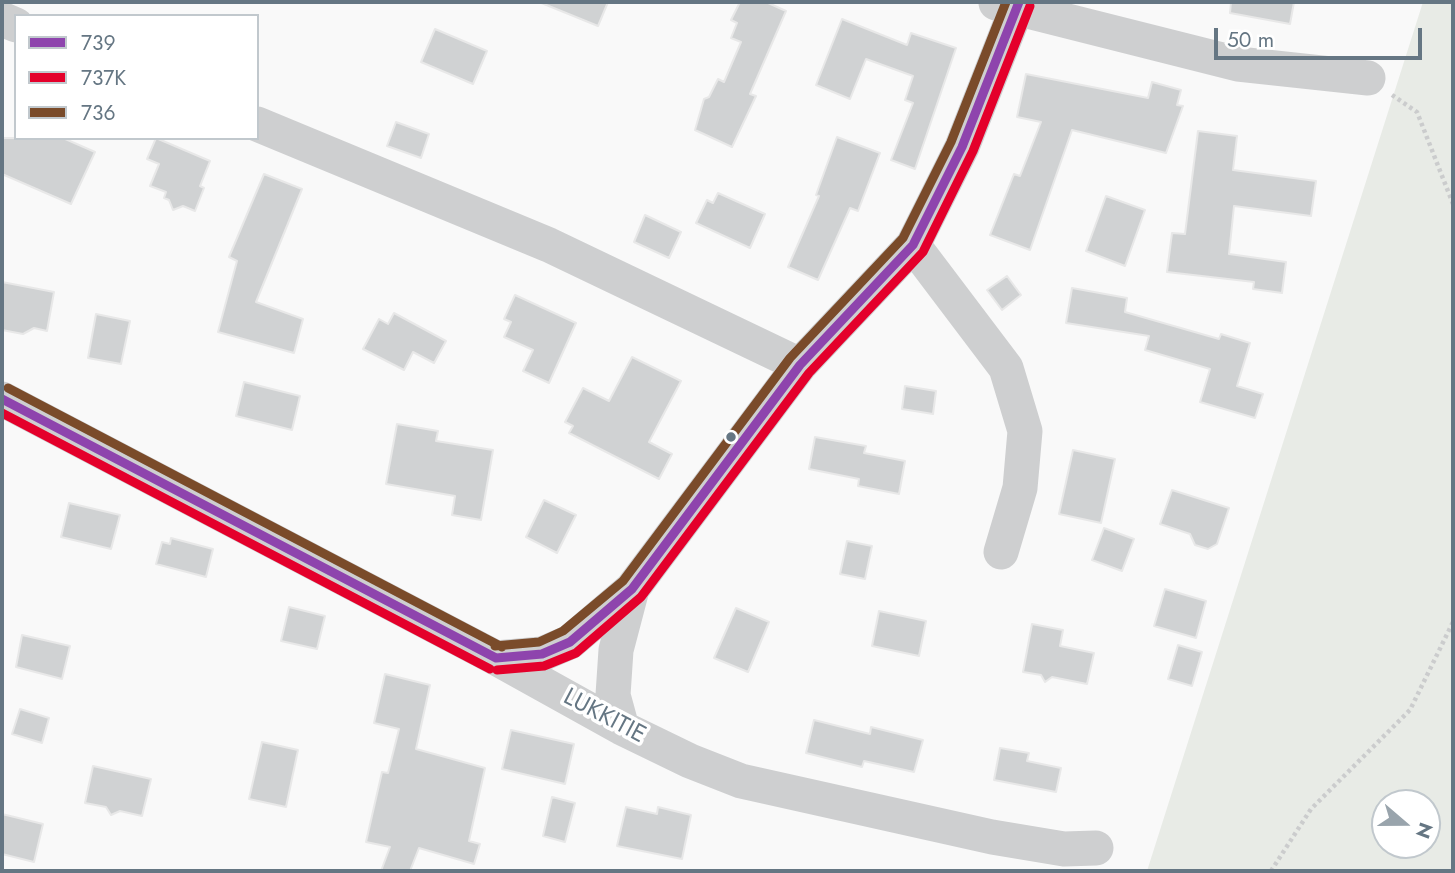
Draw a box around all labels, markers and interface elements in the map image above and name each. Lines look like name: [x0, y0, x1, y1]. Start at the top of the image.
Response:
legend: [14, 14, 259, 140]
scale bar: [1217, 14, 1425, 58]
text: 50 m: [1227, 25, 1274, 55]
text: 739: [81, 28, 116, 58]
text: 737K: [81, 63, 126, 93]
text: 736: [81, 98, 116, 128]
unlabelled marker: [724, 430, 738, 444]
street label: LUKKITIE: [558, 683, 650, 751]
north arrow: [1371, 789, 1441, 859]
text: N: [1409, 819, 1440, 842]

